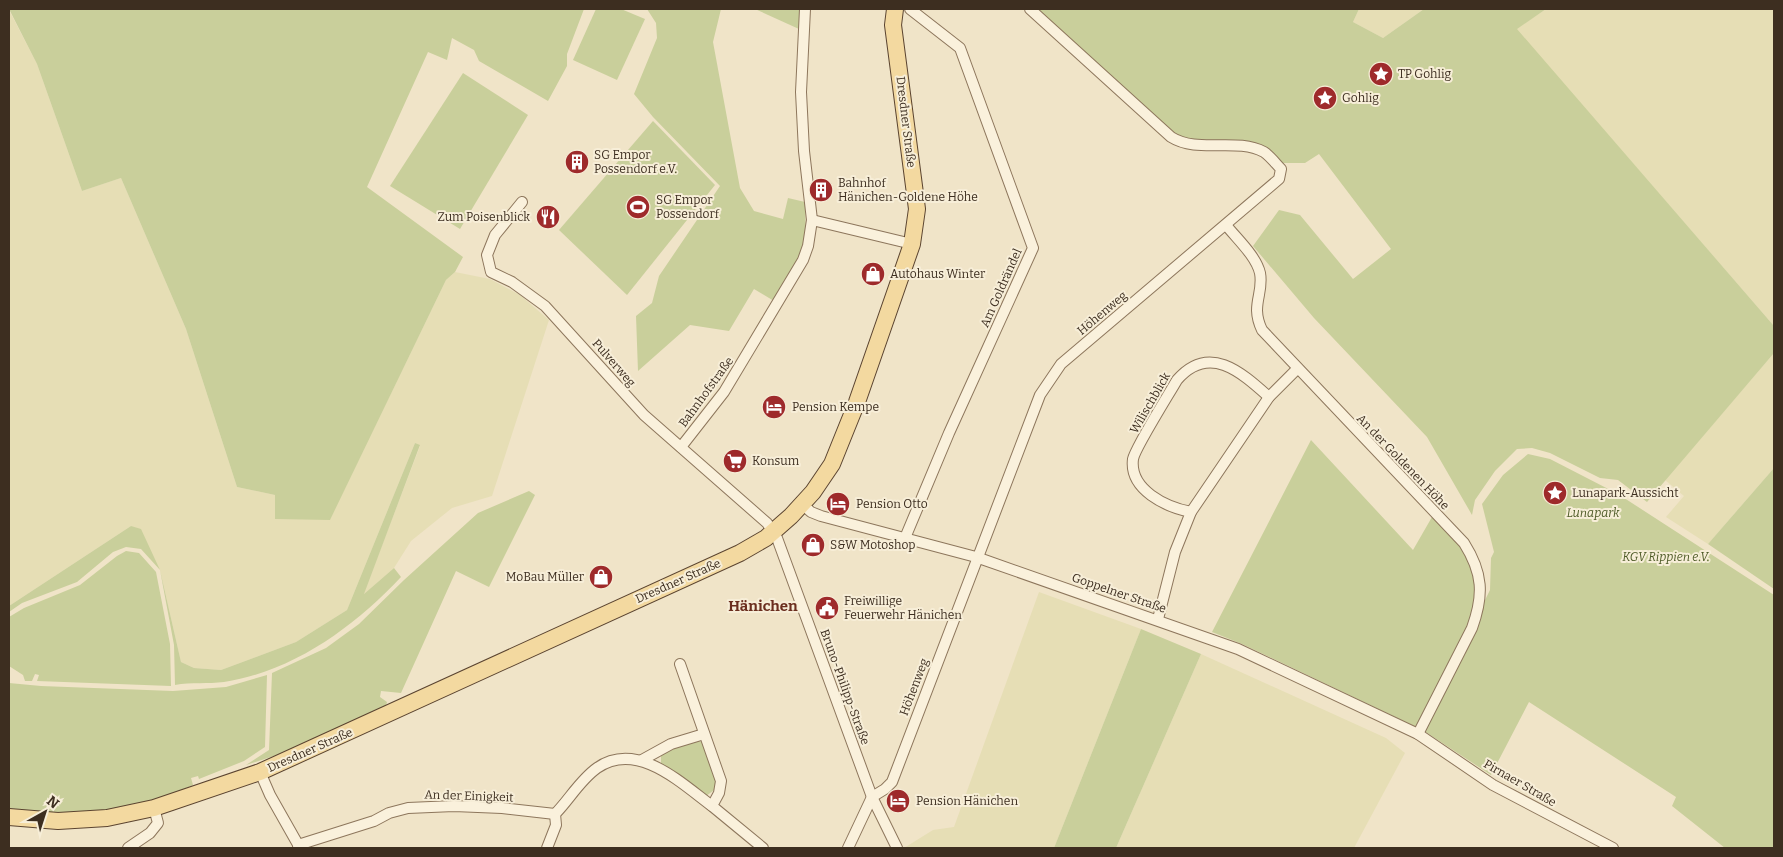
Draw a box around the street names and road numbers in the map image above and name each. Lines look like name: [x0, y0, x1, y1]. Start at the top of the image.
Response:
street label: Dresdner Straße: [893, 76, 919, 168]
street label: Am Goldrändel: [977, 246, 1025, 330]
street label: Höhenweg: [1074, 288, 1130, 338]
street label: Pulverweg: [590, 336, 639, 390]
street label: Bahnhofstraße: [676, 354, 736, 430]
street label: Wilischblick: [1127, 370, 1173, 436]
street label: An der Goldenen Höhe: [1354, 411, 1452, 513]
street label: Dresdner Straße: [633, 556, 723, 606]
street label: Goppelner Straße: [1070, 570, 1168, 616]
street label: Bruno-Philipp-Straße: [818, 627, 872, 747]
street label: Höhenweg: [897, 656, 931, 718]
street label: Dresdner Straße: [265, 725, 355, 775]
street label: Pirnaer Straße: [1481, 757, 1559, 809]
street label: An der Einigkeit: [424, 787, 514, 805]

